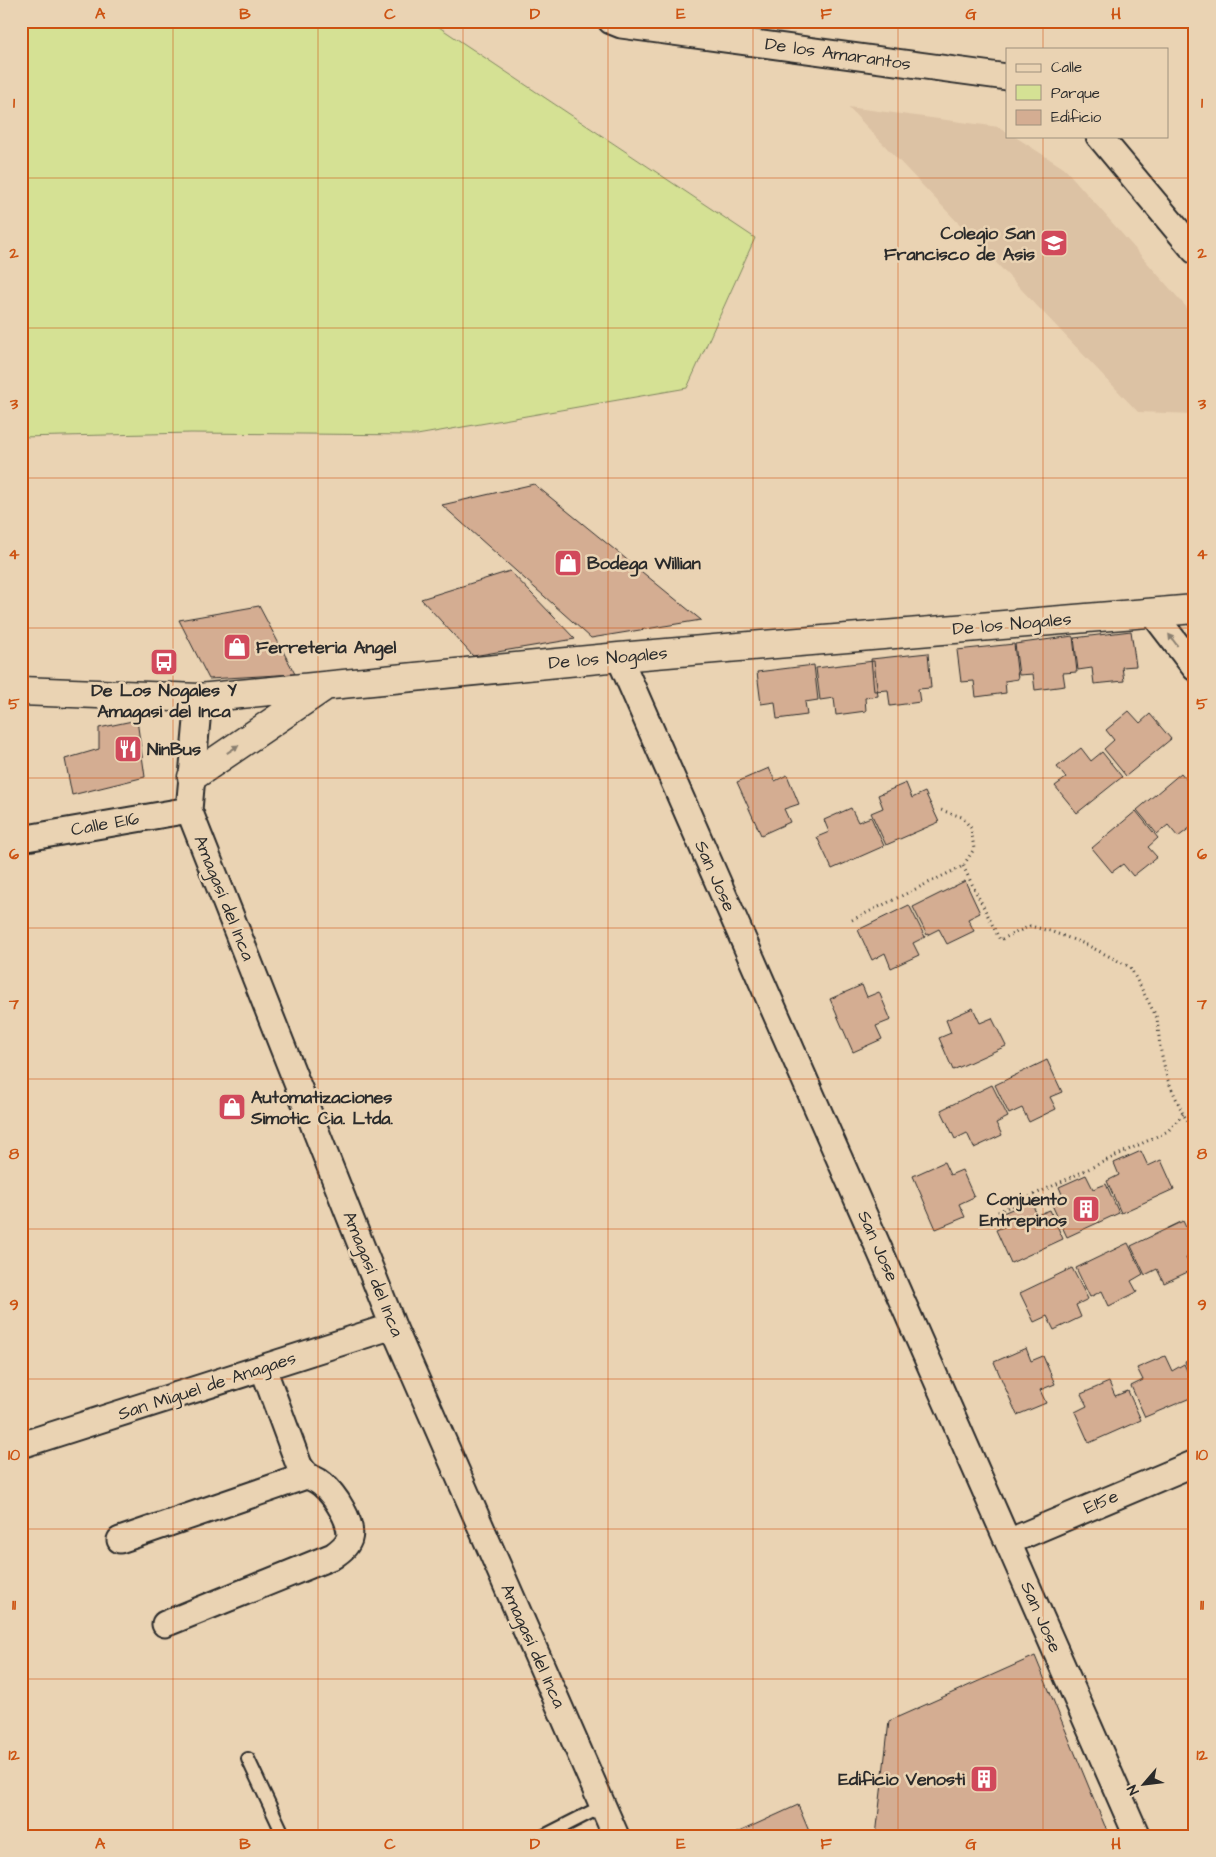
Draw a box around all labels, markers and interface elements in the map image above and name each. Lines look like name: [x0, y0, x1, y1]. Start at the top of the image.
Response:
text: A: [95, 3, 106, 25]
text: B: [239, 3, 251, 25]
text: C: [384, 3, 396, 25]
text: D: [530, 3, 541, 25]
text: E: [676, 3, 686, 25]
text: F: [820, 3, 832, 25]
text: G: [965, 3, 977, 25]
text: H: [1111, 3, 1121, 25]
street label: De los Amarantos: [763, 31, 913, 77]
legend: [1006, 48, 1168, 138]
text: Calle: [1051, 57, 1082, 78]
text: Parque: [1051, 83, 1100, 104]
text: 1: [13, 92, 16, 114]
text: 1: [1201, 92, 1204, 114]
text: Edificio: [1051, 107, 1102, 128]
place label: Colegio San Francisco de Asis: [884, 221, 1035, 267]
school or university icon: Colegio San Francisco de Asis: [1039, 228, 1069, 258]
text: 2: [8, 242, 19, 264]
text: 2: [1196, 242, 1207, 264]
text: 3: [9, 393, 19, 415]
text: 3: [1197, 393, 1207, 415]
text: 4: [9, 543, 20, 565]
text: 4: [1197, 543, 1208, 565]
shop icon: Bodega Willian: [553, 548, 583, 578]
place label: Bodega Willian: [587, 551, 701, 577]
street label: De los Nogales: [951, 606, 1073, 643]
shop icon: Ferreteria Angel: [222, 632, 252, 662]
one-way arrow: [1168, 634, 1179, 647]
place label: Ferreteria Angel: [256, 635, 396, 661]
street label: De los Nogales: [547, 640, 669, 677]
bus stop icon: De Los Nogales Y Amagasi del Inca: [149, 647, 179, 677]
place label: De Los Nogales Y Amagasi del Inca: [91, 678, 237, 725]
text: 5: [8, 693, 20, 715]
text: 5: [1196, 693, 1208, 715]
restaurant icon: NinBus: [113, 734, 143, 764]
place label: NinBus: [147, 737, 201, 762]
one-way arrow: [226, 744, 240, 754]
street label: Calle E16: [69, 806, 141, 842]
street label: Amagasí del Inca: [186, 831, 261, 965]
street label: San Jose: [688, 836, 742, 916]
text: 6: [9, 843, 19, 865]
text: 6: [1197, 843, 1207, 865]
text: 7: [8, 993, 19, 1015]
text: 7: [1196, 993, 1207, 1015]
place label: Automatizaciones Simotic Cia. Ltda.: [250, 1085, 394, 1131]
shop icon: Automatizaciones Simotic Cia. Ltda.: [217, 1092, 247, 1122]
text: 8: [9, 1143, 20, 1165]
text: 8: [1197, 1143, 1208, 1165]
place label: Conjuento Entrepinos: [979, 1187, 1068, 1233]
building icon: Conjuento Entrepinos: [1071, 1194, 1101, 1224]
street label: San Jose: [851, 1206, 905, 1286]
street label: Amagasí del Inca: [335, 1207, 410, 1341]
text: 9: [9, 1294, 19, 1316]
text: 9: [1197, 1294, 1207, 1316]
street label: San Miguel de Anagaes: [115, 1345, 300, 1428]
text: 10: [8, 1444, 20, 1466]
text: 10: [1196, 1444, 1208, 1466]
street label: E15e: [1080, 1483, 1122, 1520]
street label: San Jose: [1014, 1577, 1068, 1657]
street label: Amagasí del Inca: [494, 1580, 572, 1712]
text: 11: [12, 1594, 17, 1616]
text: 11: [1200, 1594, 1205, 1616]
text: 12: [8, 1744, 20, 1766]
text: 12: [1196, 1744, 1208, 1766]
north arrow: [1118, 1760, 1168, 1810]
building icon: Edificio Venosti: [969, 1764, 999, 1794]
place label: Edificio Venosti: [838, 1767, 965, 1792]
text: N: [1122, 1781, 1144, 1798]
text: A: [95, 1833, 106, 1855]
text: B: [239, 1833, 251, 1855]
text: C: [384, 1833, 396, 1855]
text: D: [530, 1833, 541, 1855]
text: E: [676, 1833, 686, 1855]
text: F: [820, 1833, 832, 1855]
text: G: [965, 1833, 977, 1855]
text: H: [1111, 1833, 1121, 1855]

